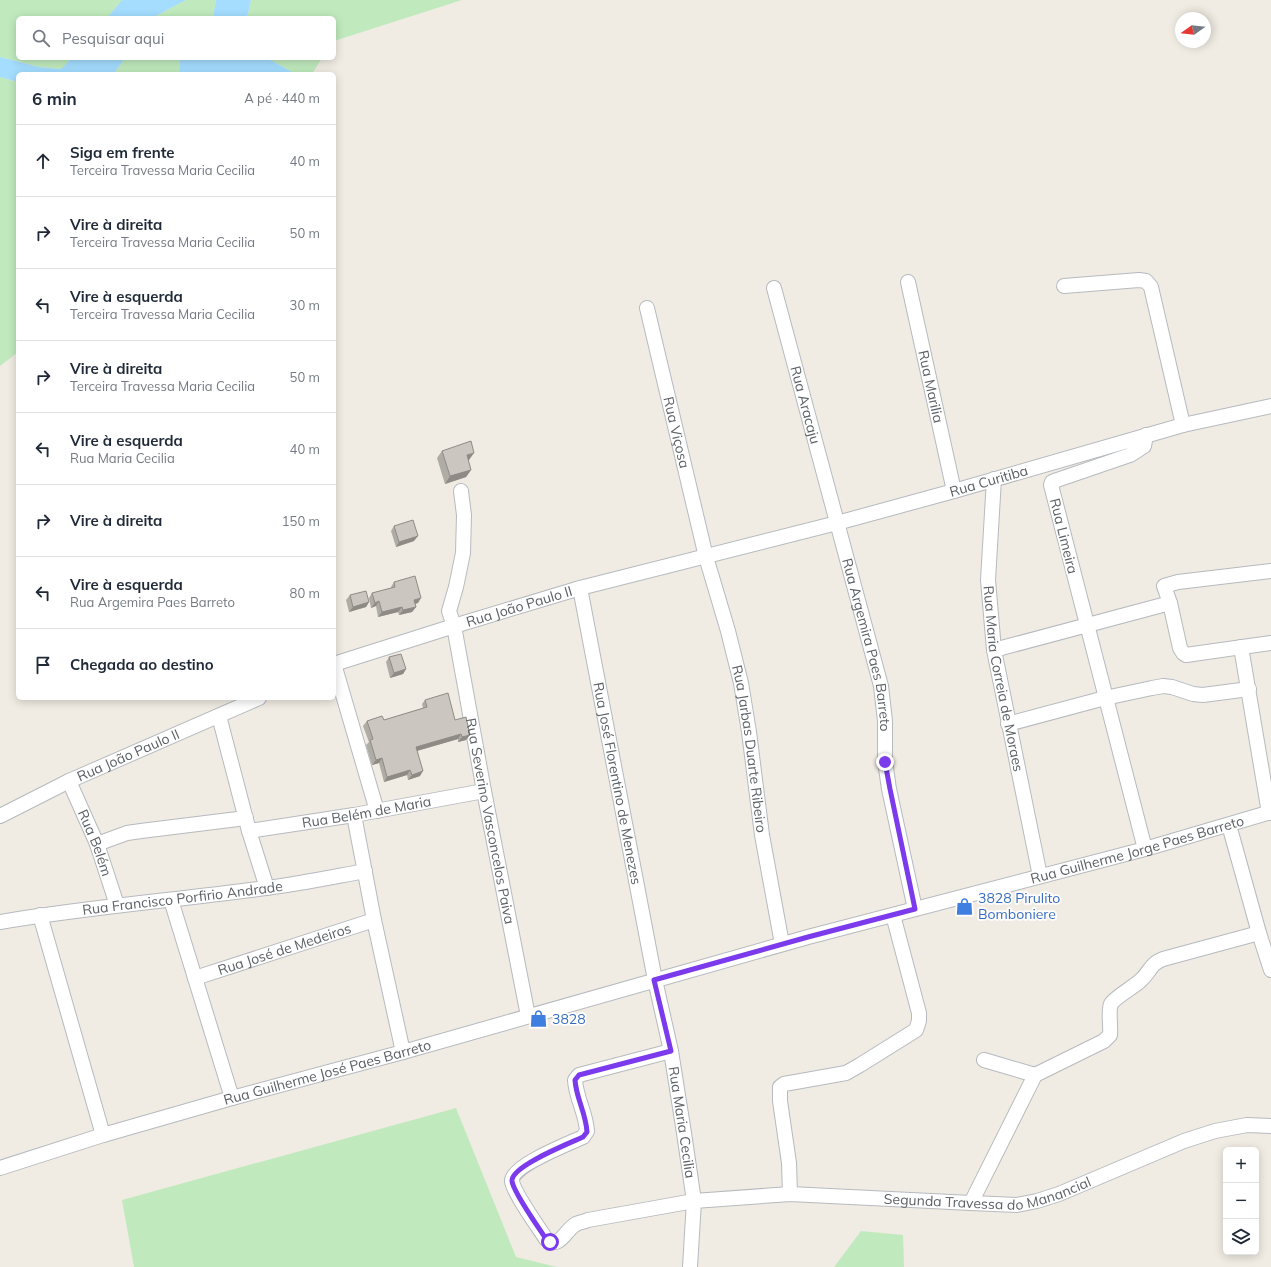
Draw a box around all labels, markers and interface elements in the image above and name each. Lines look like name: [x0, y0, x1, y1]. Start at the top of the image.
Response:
north arrow: [1175, 12, 1211, 48]
search box: [16, 16, 336, 60]
icon: search: [30, 27, 52, 49]
text: Pesquisar aqui: [62, 29, 164, 48]
text: 6 min: [32, 88, 77, 109]
text: A pé · 440 m: [244, 90, 320, 106]
text: Siga em frente: [70, 143, 175, 162]
icon: ahead: [32, 150, 54, 172]
text: 40 m: [290, 153, 320, 169]
text: Terceira Travessa Maria Cecilia: [70, 162, 255, 178]
text: Vire à direita: [70, 215, 162, 234]
icon: right: [32, 222, 54, 244]
text: 50 m: [290, 225, 320, 241]
text: Terceira Travessa Maria Cecilia: [70, 234, 255, 250]
text: Vire à esquerda: [70, 287, 183, 306]
icon: left: [32, 294, 54, 316]
text: 30 m: [290, 297, 320, 313]
text: Terceira Travessa Maria Cecilia: [70, 306, 255, 322]
street label: Rua Marilia: [914, 349, 948, 424]
text: Vire à direita: [70, 359, 162, 378]
street label: Rua Aracaju: [786, 364, 825, 446]
icon: right: [32, 366, 54, 388]
text: 50 m: [290, 369, 320, 385]
text: Terceira Travessa Maria Cecilia: [70, 378, 255, 394]
street label: Rua Viçosa: [659, 395, 694, 470]
text: Vire à esquerda: [70, 431, 183, 450]
icon: left: [32, 438, 54, 460]
text: 40 m: [290, 441, 320, 457]
text: Rua Maria Cecilia: [70, 450, 175, 466]
street label: Rua Curitiba: [947, 461, 1030, 501]
street label: Rua Limeira: [1046, 496, 1082, 576]
icon: right: [32, 510, 54, 532]
text: Vire à direita: [70, 511, 162, 530]
text: 150 m: [282, 513, 320, 529]
street label: Rua Argemira Paes Barreto: [838, 556, 894, 732]
text: Vire à esquerda: [70, 575, 183, 594]
icon: left: [32, 582, 54, 604]
street label: Rua João Paulo II: [464, 582, 575, 631]
text: 80 m: [290, 585, 320, 601]
street label: Rua Maria Correia de Moraes: [980, 585, 1028, 773]
text: Rua Argemira Paes Barreto: [70, 594, 235, 610]
icon: arrive: [32, 654, 54, 676]
text: Chegada ao destino: [70, 655, 214, 674]
street label: Rua Jarbas Duarte Ribeiro: [728, 663, 771, 834]
street label: Rua José Florentino de Menezes: [589, 681, 646, 886]
street label: Rua Severino Vasconcelos Paiva: [462, 716, 519, 925]
street label: Rua João Paulo II: [74, 725, 182, 785]
route end: [876, 753, 894, 771]
street label: Rua Belém de Maria: [301, 792, 433, 832]
street label: Rua Belém: [74, 806, 116, 878]
street label: Rua Guilherme Jorge Paes Barreto: [1028, 811, 1246, 888]
street label: Rua Francisco Porfirio Andrade: [81, 877, 284, 919]
place label: 3828 Pirulito Bomboniere: [978, 889, 1060, 923]
shop icon: 3828 Pirulito Bomboniere: [955, 896, 975, 916]
street label: Rua José de Medeiros: [215, 919, 354, 979]
shop icon: 3828: [529, 1009, 549, 1029]
place label: 3828: [552, 1010, 586, 1028]
street label: Rua Guilherme José Paes Barreto: [221, 1036, 433, 1109]
street label: Rua Maria Cecilia: [665, 1065, 700, 1179]
map controls: [1223, 1147, 1259, 1255]
button: +: [1223, 1147, 1259, 1183]
street label: Segunda Travessa do Manancial: [883, 1173, 1094, 1214]
button: −: [1223, 1183, 1259, 1219]
button: layers: [1223, 1219, 1259, 1255]
route start: [541, 1233, 559, 1251]

